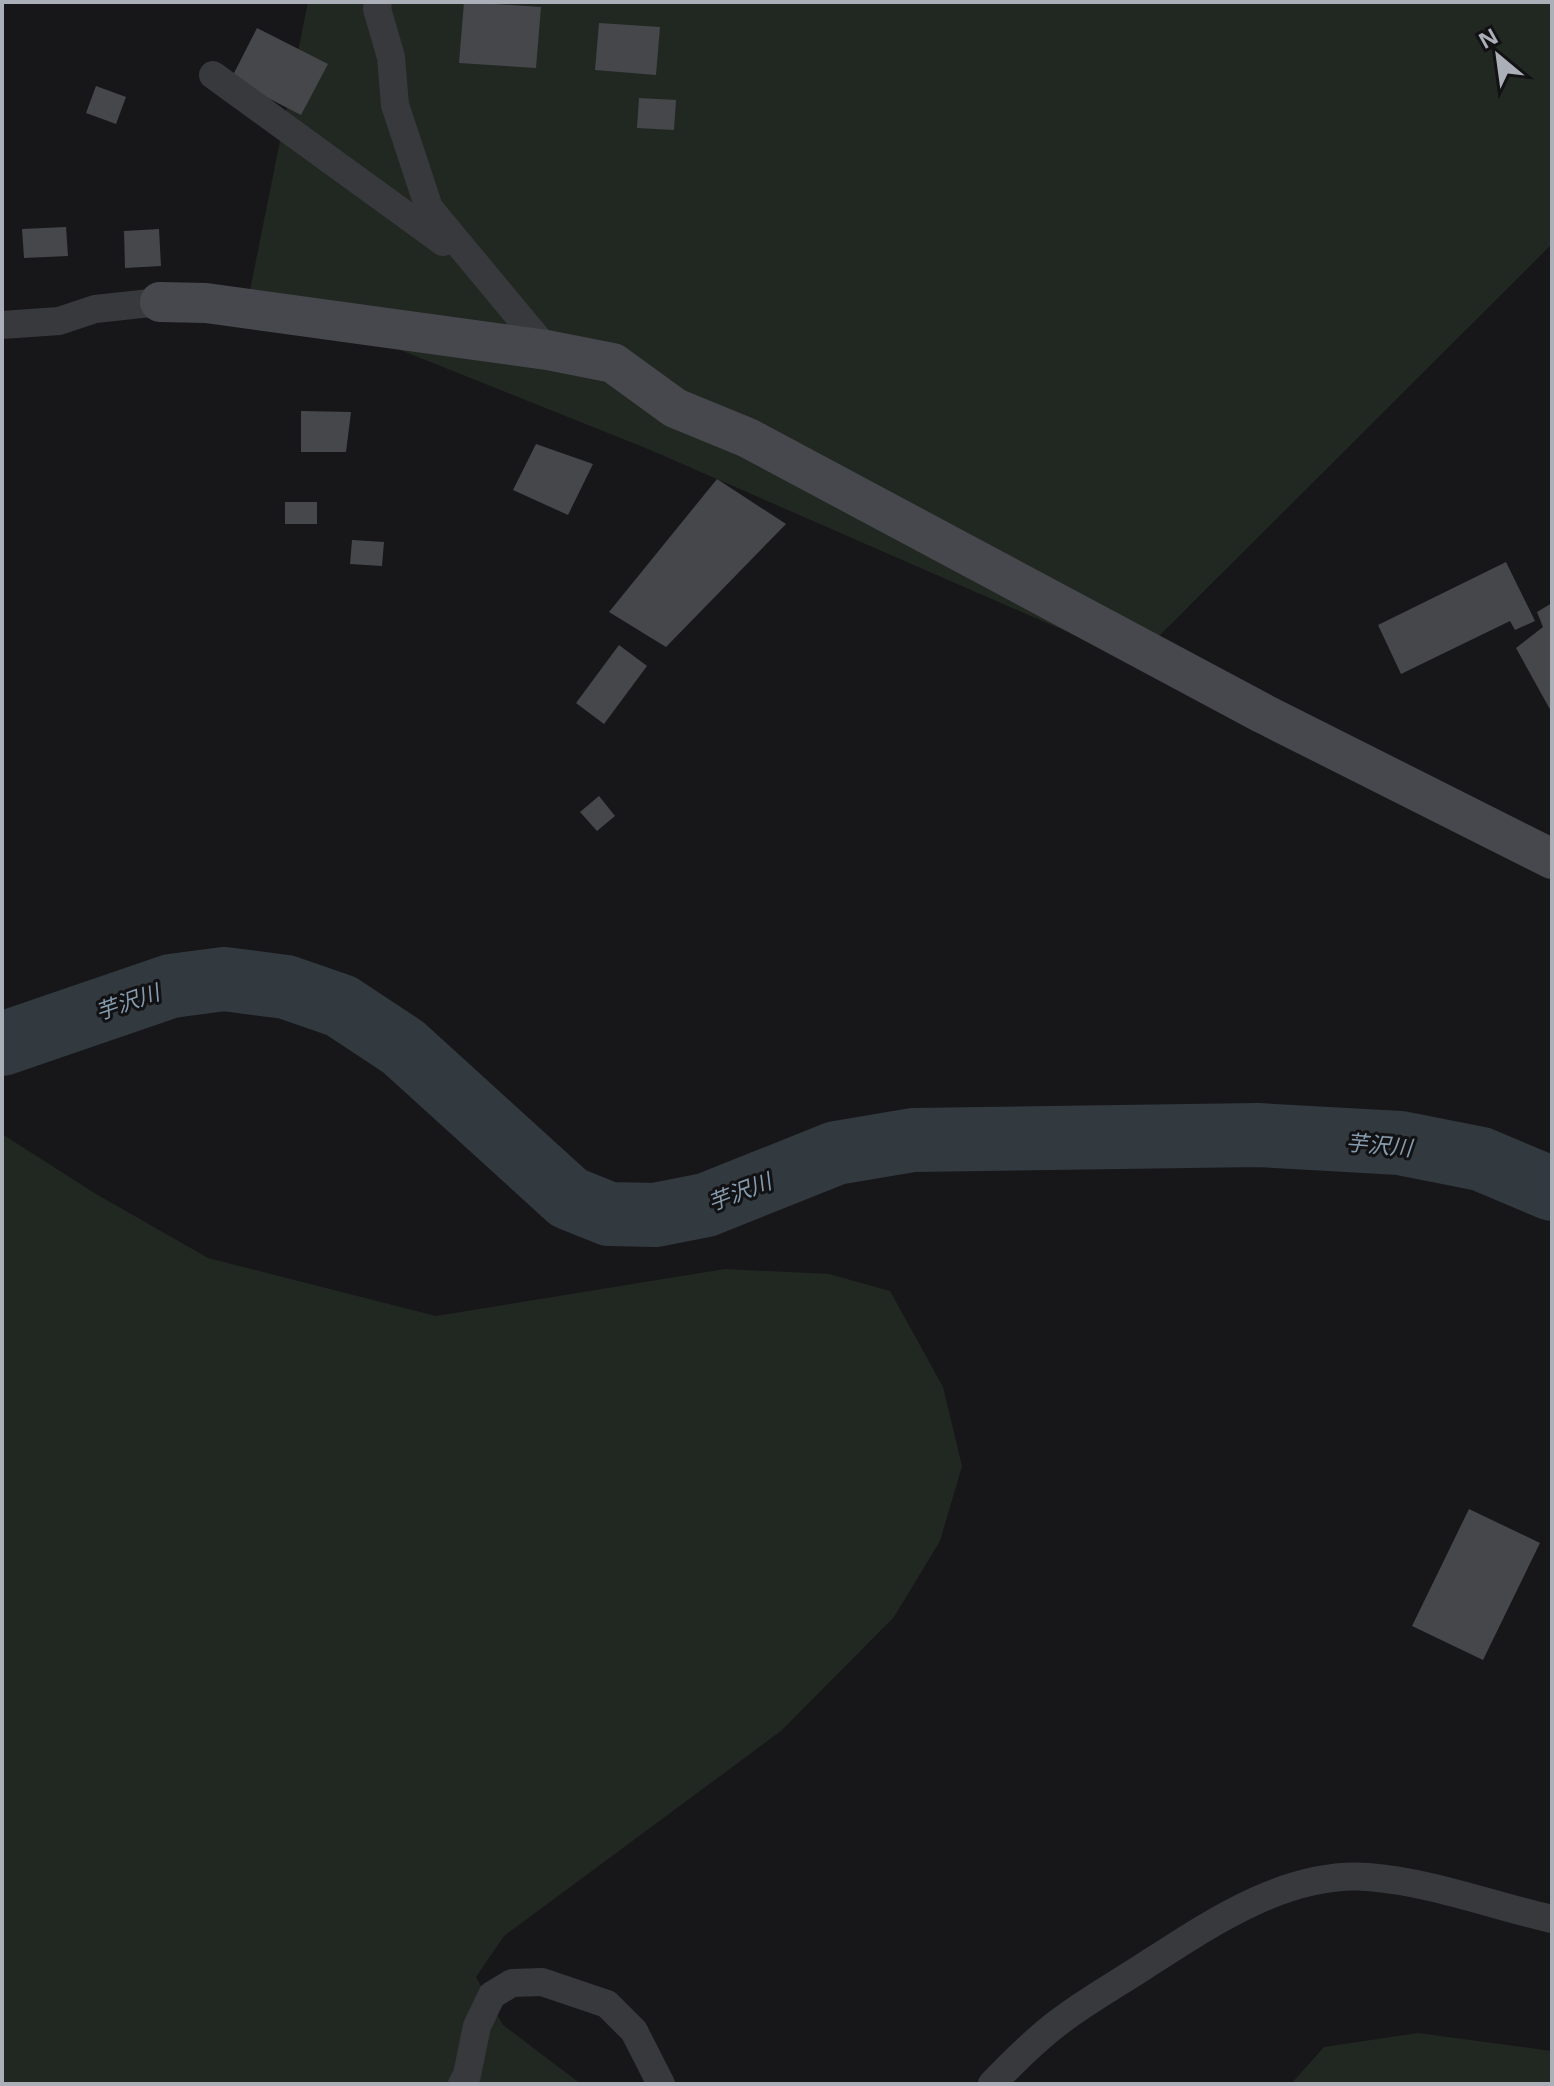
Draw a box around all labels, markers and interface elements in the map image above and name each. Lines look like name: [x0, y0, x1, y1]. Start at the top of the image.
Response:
north arrow: [1458, 16, 1538, 96]
text: N: [1473, 20, 1503, 55]
water label: 芋沢川: [91, 975, 165, 1026]
water label: 芋沢川: [1345, 1126, 1415, 1162]
water label: 芋沢川: [703, 1164, 777, 1217]

